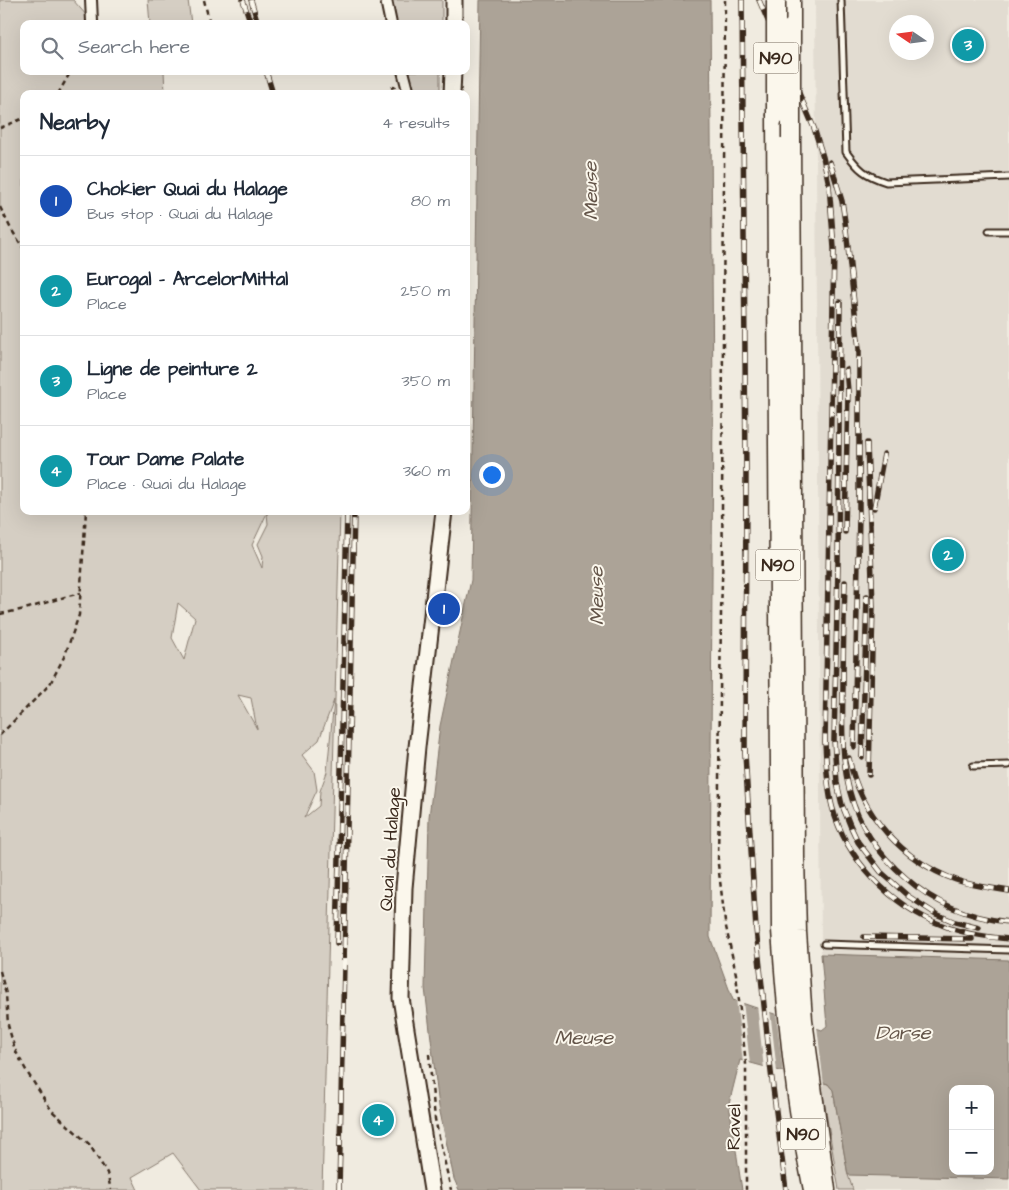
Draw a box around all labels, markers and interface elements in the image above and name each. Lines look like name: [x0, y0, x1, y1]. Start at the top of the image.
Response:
north arrow: [889, 15, 934, 60]
search box: [20, 20, 470, 75]
pin: 3: [952, 26, 984, 64]
icon: search: [38, 34, 66, 62]
text: Search here: [78, 34, 190, 61]
road number: N90: [754, 42, 798, 74]
text: Nearby: [40, 108, 110, 137]
text: 4 results: [382, 112, 450, 134]
water label: Meuse: [576, 160, 606, 220]
text: Chokier Quai du Halage: [87, 176, 288, 203]
text: 1: [55, 190, 57, 212]
text: 80 m: [411, 190, 450, 212]
text: Bus stop · Quai du Halage: [87, 203, 273, 225]
text: Eurogal - ArcelorMittal: [87, 266, 288, 293]
text: 2: [51, 280, 61, 302]
text: 250 m: [401, 280, 450, 302]
text: Place: [87, 293, 127, 315]
text: Ligne de peinture 2: [87, 356, 258, 383]
text: 3: [52, 370, 60, 392]
text: 350 m: [402, 370, 450, 392]
text: Place: [87, 383, 127, 405]
text: Tour Dame Palate: [87, 446, 244, 473]
text: 4: [51, 460, 61, 482]
text: 360 m: [403, 460, 450, 482]
your location: [479, 462, 505, 488]
text: Place · Quai du Halage: [87, 473, 246, 495]
pin: 2: [932, 536, 964, 574]
road number: N90: [756, 550, 800, 580]
water label: Meuse: [582, 565, 612, 625]
pin: 1: [428, 590, 460, 628]
street label: Quai du Halage: [373, 786, 409, 912]
water label: Darse: [875, 1019, 932, 1047]
water label: Meuse: [555, 1024, 614, 1052]
map controls: [949, 1085, 994, 1175]
button: +: [949, 1085, 994, 1130]
pin: 4: [362, 1101, 394, 1139]
street label: Ravel: [721, 1104, 748, 1150]
road number: N90: [780, 1118, 826, 1150]
button: −: [949, 1130, 994, 1175]

